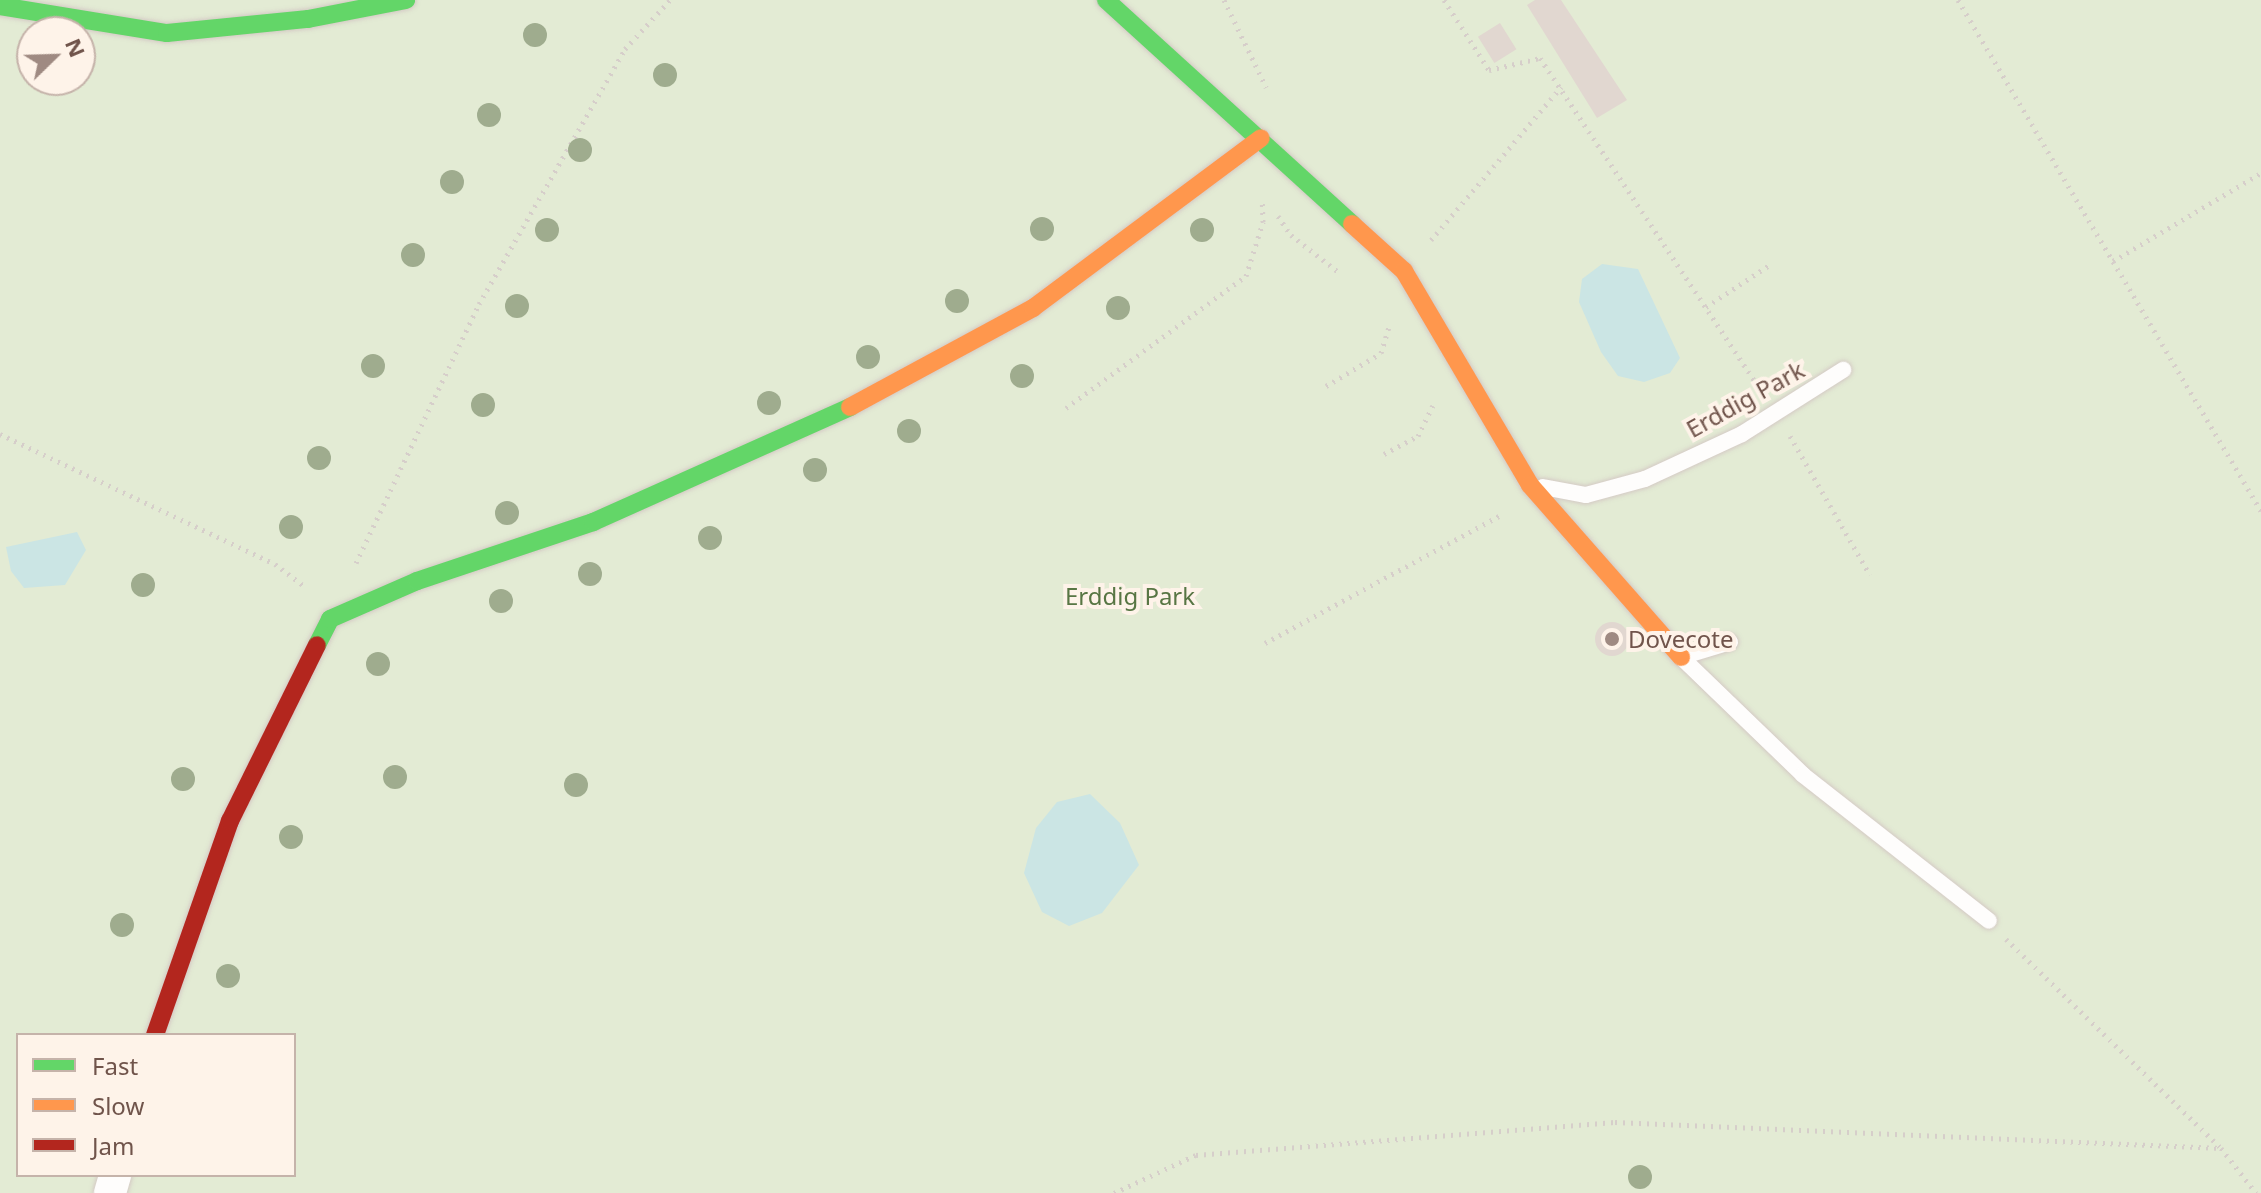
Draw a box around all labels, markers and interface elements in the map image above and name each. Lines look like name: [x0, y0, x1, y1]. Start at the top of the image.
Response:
north arrow: [16, 16, 96, 96]
text: N: [59, 33, 94, 61]
street label: Erddig Park: [1681, 355, 1809, 443]
park label: Erddig Park: [1065, 582, 1195, 610]
place label: Dovecote: [1628, 625, 1734, 653]
marker: Dovecote: [1603, 630, 1621, 648]
legend: [16, 1033, 296, 1177]
text: Fast: [92, 1049, 138, 1082]
text: Slow: [92, 1089, 144, 1122]
text: Jam: [92, 1129, 134, 1162]

